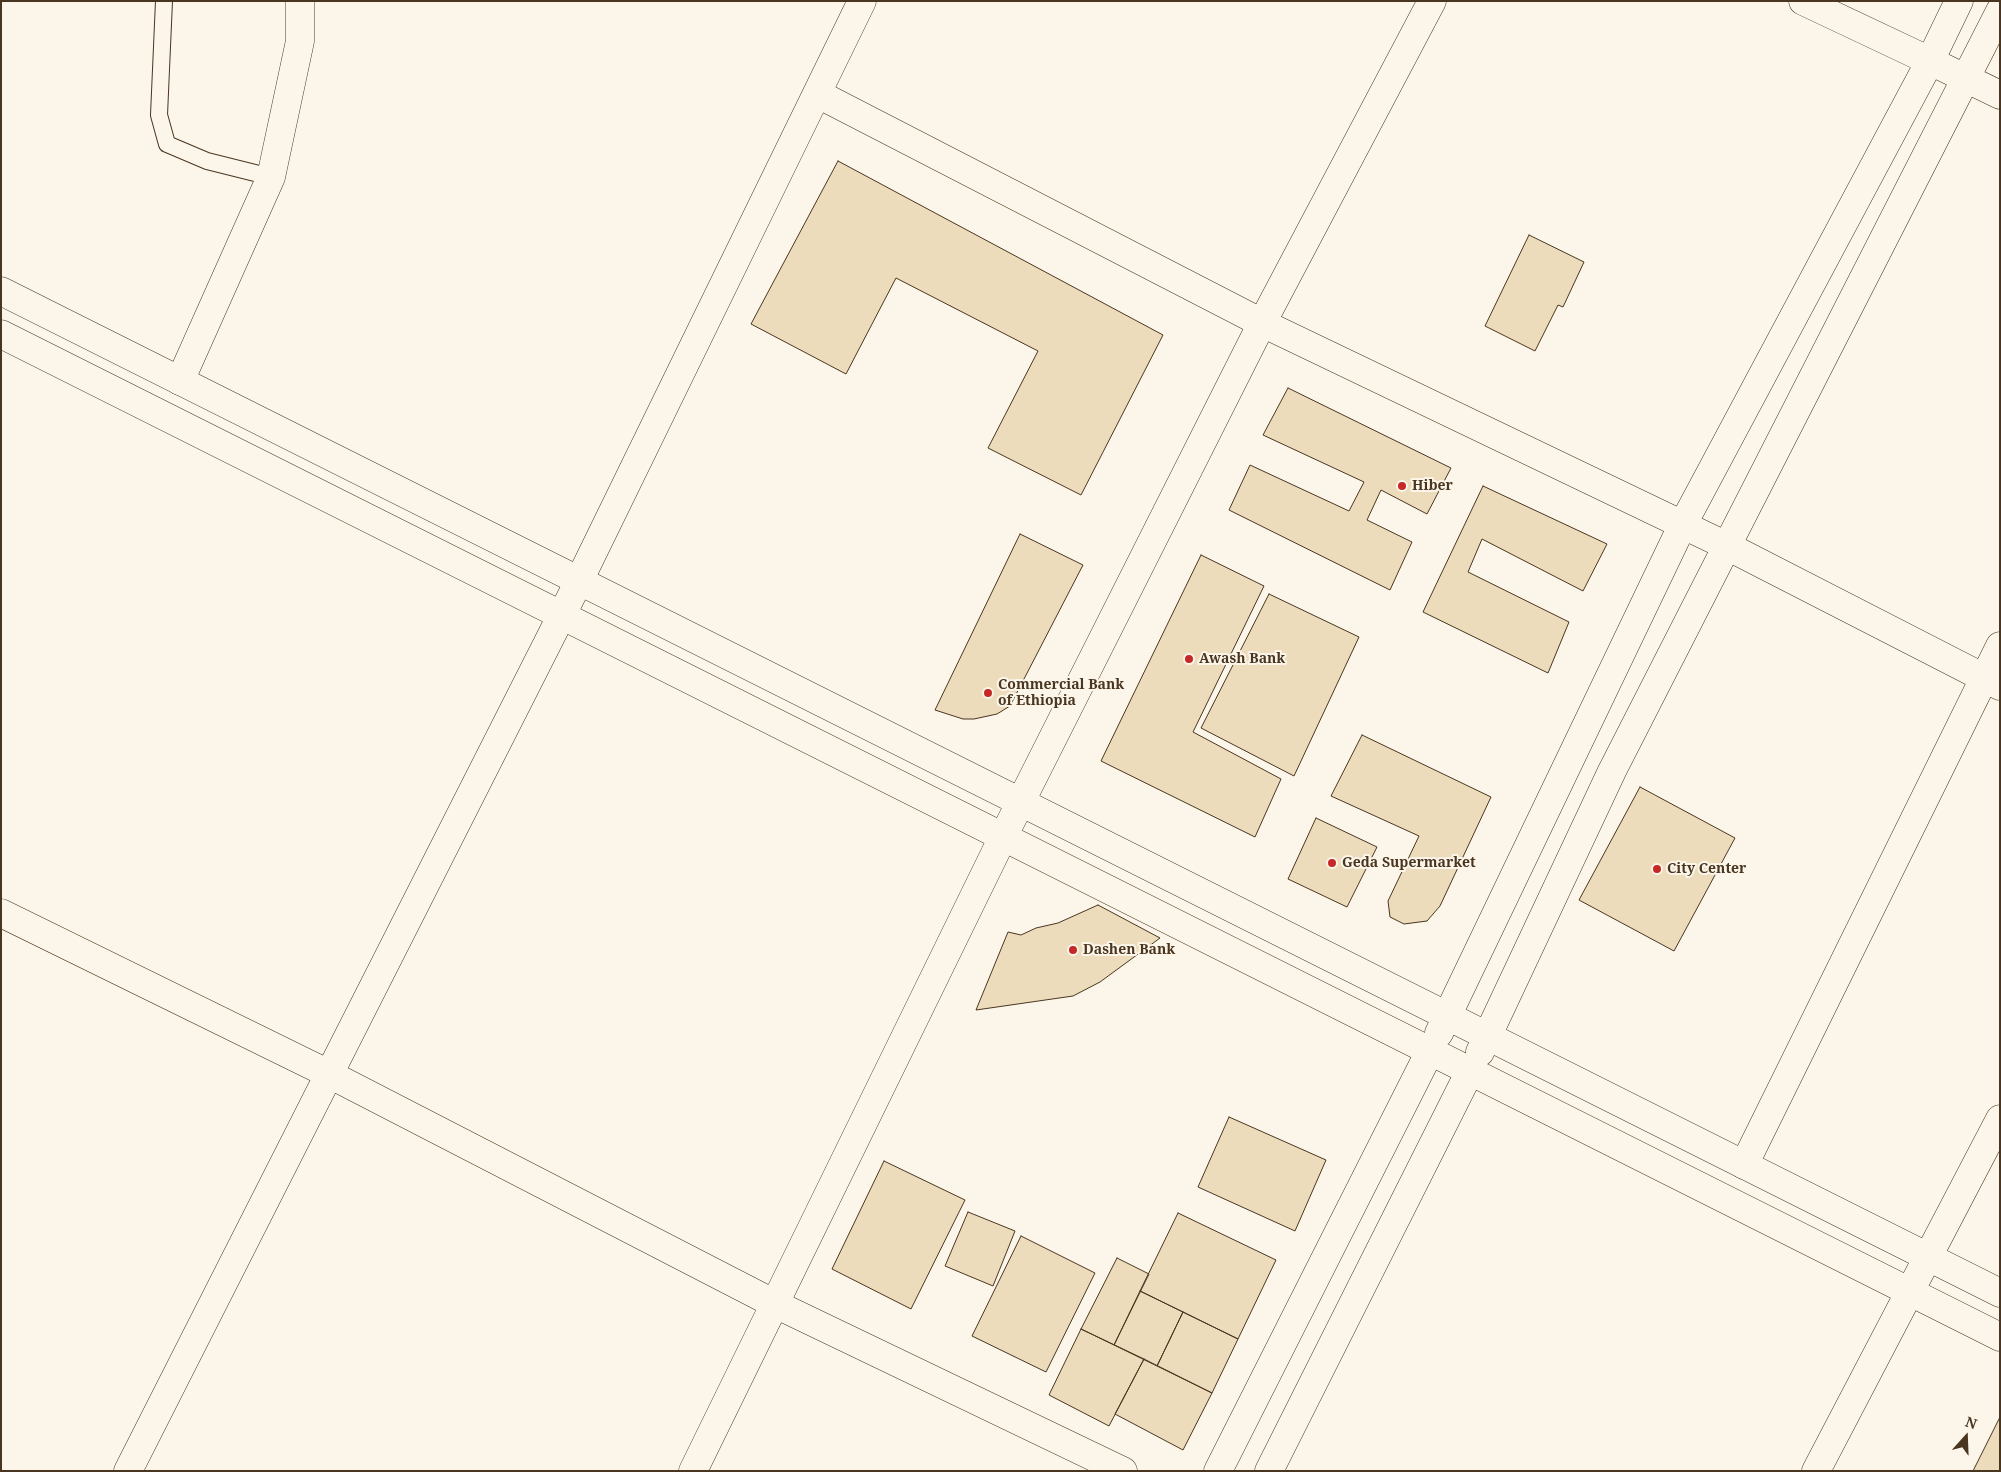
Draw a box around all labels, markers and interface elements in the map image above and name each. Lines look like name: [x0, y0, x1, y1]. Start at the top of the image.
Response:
place label: Hiber: [1412, 478, 1453, 494]
marker: Hiber: [1396, 480, 1408, 492]
place label: Awash Bank: [1199, 651, 1285, 667]
marker: Awash Bank: [1183, 653, 1195, 665]
place label: Commercial Bank of Ethiopia: [998, 677, 1124, 710]
marker: Commercial Bank of Ethiopia: [982, 687, 994, 699]
place label: Geda Supermarket: [1342, 855, 1476, 871]
marker: Geda Supermarket: [1326, 857, 1338, 869]
place label: City Center: [1667, 861, 1746, 877]
marker: City Center: [1651, 863, 1663, 875]
place label: Dashen Bank: [1083, 942, 1175, 958]
marker: Dashen Bank: [1067, 944, 1079, 956]
north arrow: [1941, 1412, 1991, 1462]
text: N: [1963, 1412, 1980, 1433]

